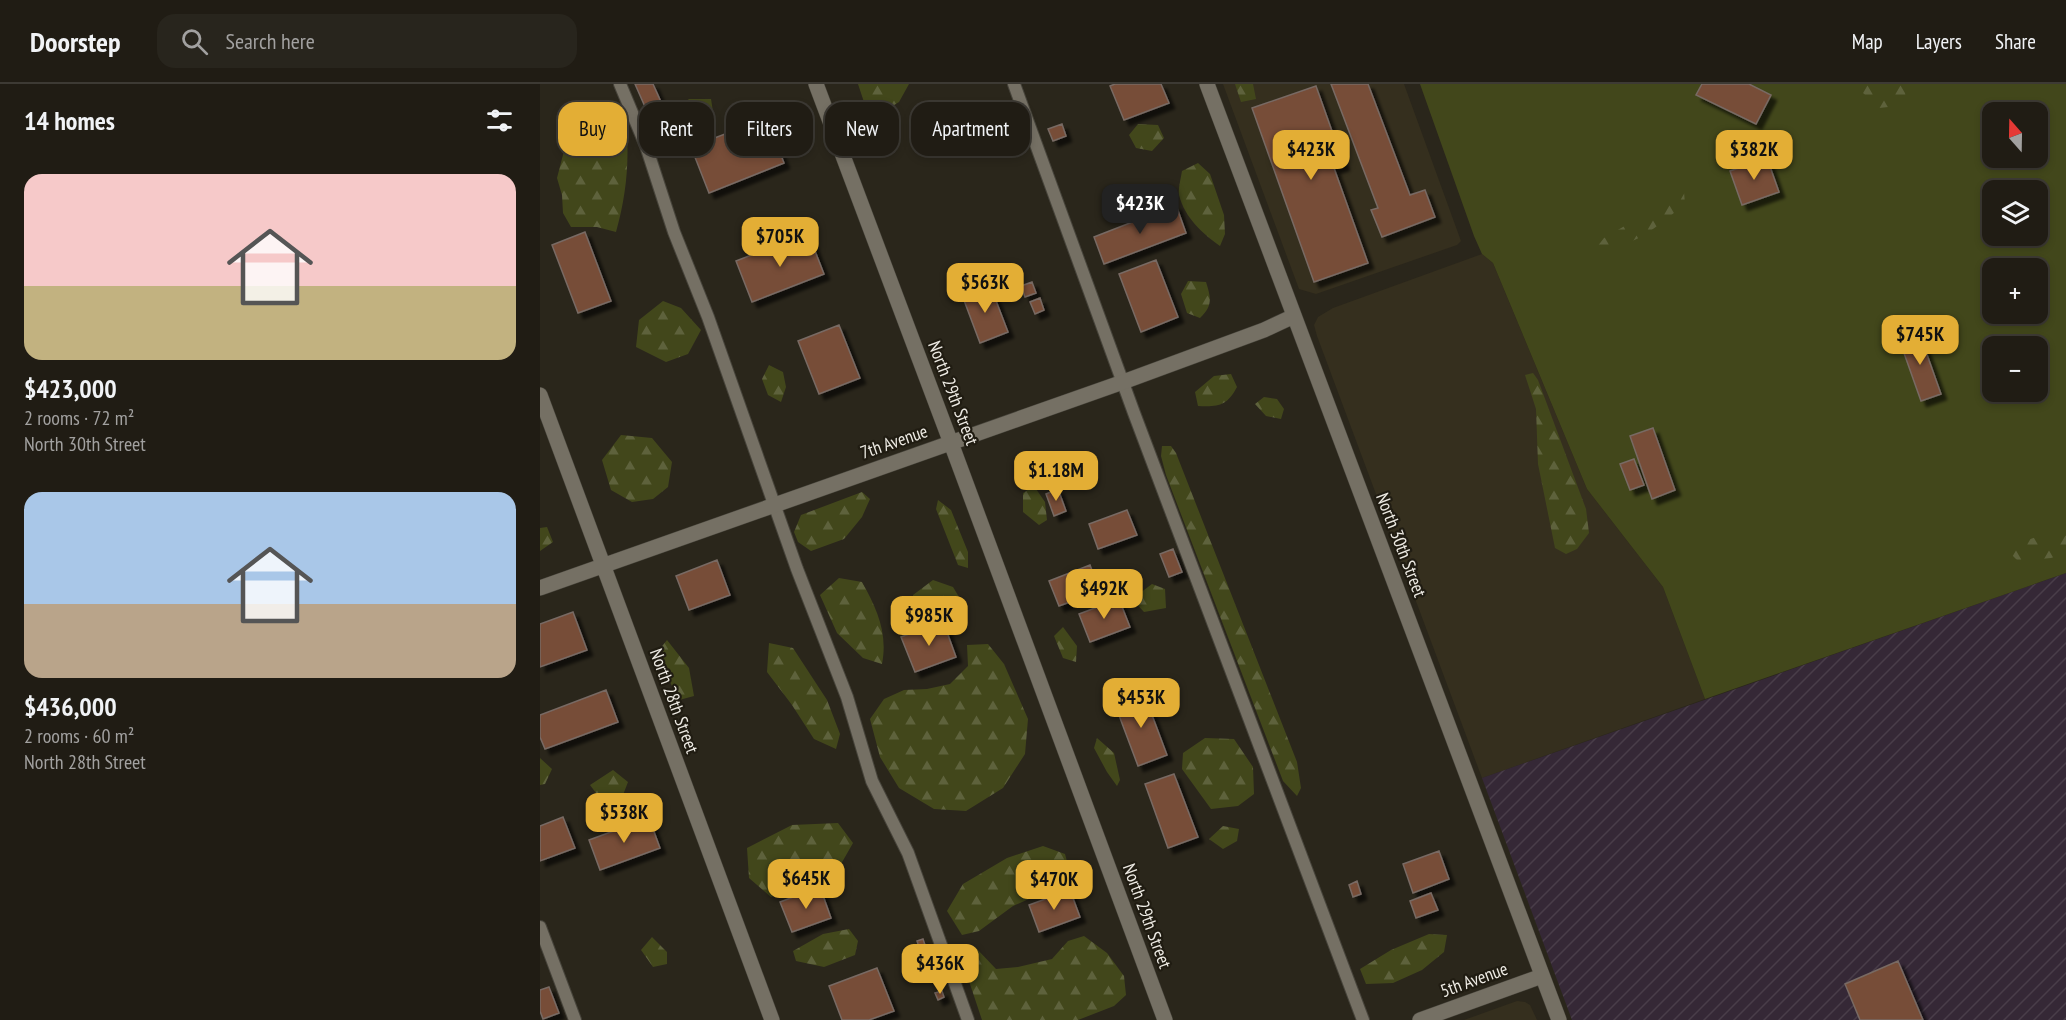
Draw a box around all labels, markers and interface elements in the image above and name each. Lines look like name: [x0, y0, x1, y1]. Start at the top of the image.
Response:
search box: [157, 14, 577, 68]
text: Doorstep: [30, 23, 121, 60]
icon: search: [178, 25, 211, 58]
text: Search here: [226, 27, 315, 55]
text: Map: [1852, 28, 1883, 55]
text: Layers: [1916, 28, 1962, 55]
text: Share: [1995, 28, 2036, 55]
chip: Buy: [558, 102, 627, 156]
chip: Rent: [639, 102, 714, 156]
chip: Filters: [726, 102, 813, 156]
chip: New: [825, 102, 899, 156]
chip: Apartment: [911, 102, 1030, 156]
north arrow: [1982, 102, 2048, 168]
map controls: [1982, 102, 2048, 402]
text: 14 homes: [24, 104, 115, 137]
icon: filters: [483, 104, 516, 137]
pin: $423K: [1269, 130, 1353, 181]
pin: $382K: [1712, 130, 1796, 181]
text: $423K: [1287, 136, 1335, 162]
text: $382K: [1730, 136, 1778, 162]
button: layers: [1982, 180, 2048, 246]
pin: $423K: [1098, 184, 1182, 235]
text: $423K: [1116, 190, 1164, 216]
icon: home: [216, 213, 324, 321]
pin: $705K: [738, 217, 822, 268]
text: $705K: [756, 223, 804, 249]
button: +: [1982, 258, 2048, 324]
pin: $563K: [943, 263, 1027, 314]
text: $563K: [961, 269, 1009, 295]
pin: $745K: [1878, 315, 1962, 366]
text: $745K: [1896, 321, 1944, 347]
button: −: [1982, 336, 2048, 402]
street label: North 29th Street: [923, 338, 984, 448]
text: $423,000: [24, 372, 117, 405]
text: 2 rooms · 72 m²: [24, 405, 134, 431]
street label: 7th Avenue: [857, 419, 931, 464]
text: North 30th Street: [24, 431, 146, 457]
pin: $1.18M: [1007, 451, 1105, 502]
text: $1.18M: [1028, 457, 1084, 483]
street label: North 30th Street: [1371, 490, 1432, 600]
icon: home: [216, 531, 324, 639]
pin: $492K: [1062, 569, 1146, 620]
text: $492K: [1080, 575, 1128, 601]
pin: $985K: [887, 596, 971, 647]
text: $985K: [905, 602, 953, 628]
street label: North 28th Street: [645, 645, 704, 756]
pin: $453K: [1099, 678, 1183, 729]
text: $453K: [1117, 684, 1165, 710]
text: $436,000: [24, 690, 117, 723]
text: 2 rooms · 60 m²: [24, 723, 134, 749]
text: North 28th Street: [24, 749, 146, 775]
pin: $538K: [582, 793, 666, 844]
text: $538K: [600, 799, 648, 825]
pin: $645K: [764, 859, 848, 910]
pin: $470K: [1012, 860, 1096, 911]
street label: North 29th Street: [1118, 860, 1177, 971]
text: $645K: [782, 865, 830, 891]
text: $470K: [1030, 866, 1078, 892]
pin: $436K: [898, 944, 982, 995]
text: $436K: [916, 950, 964, 976]
street label: 5th Avenue: [1437, 957, 1511, 1002]

